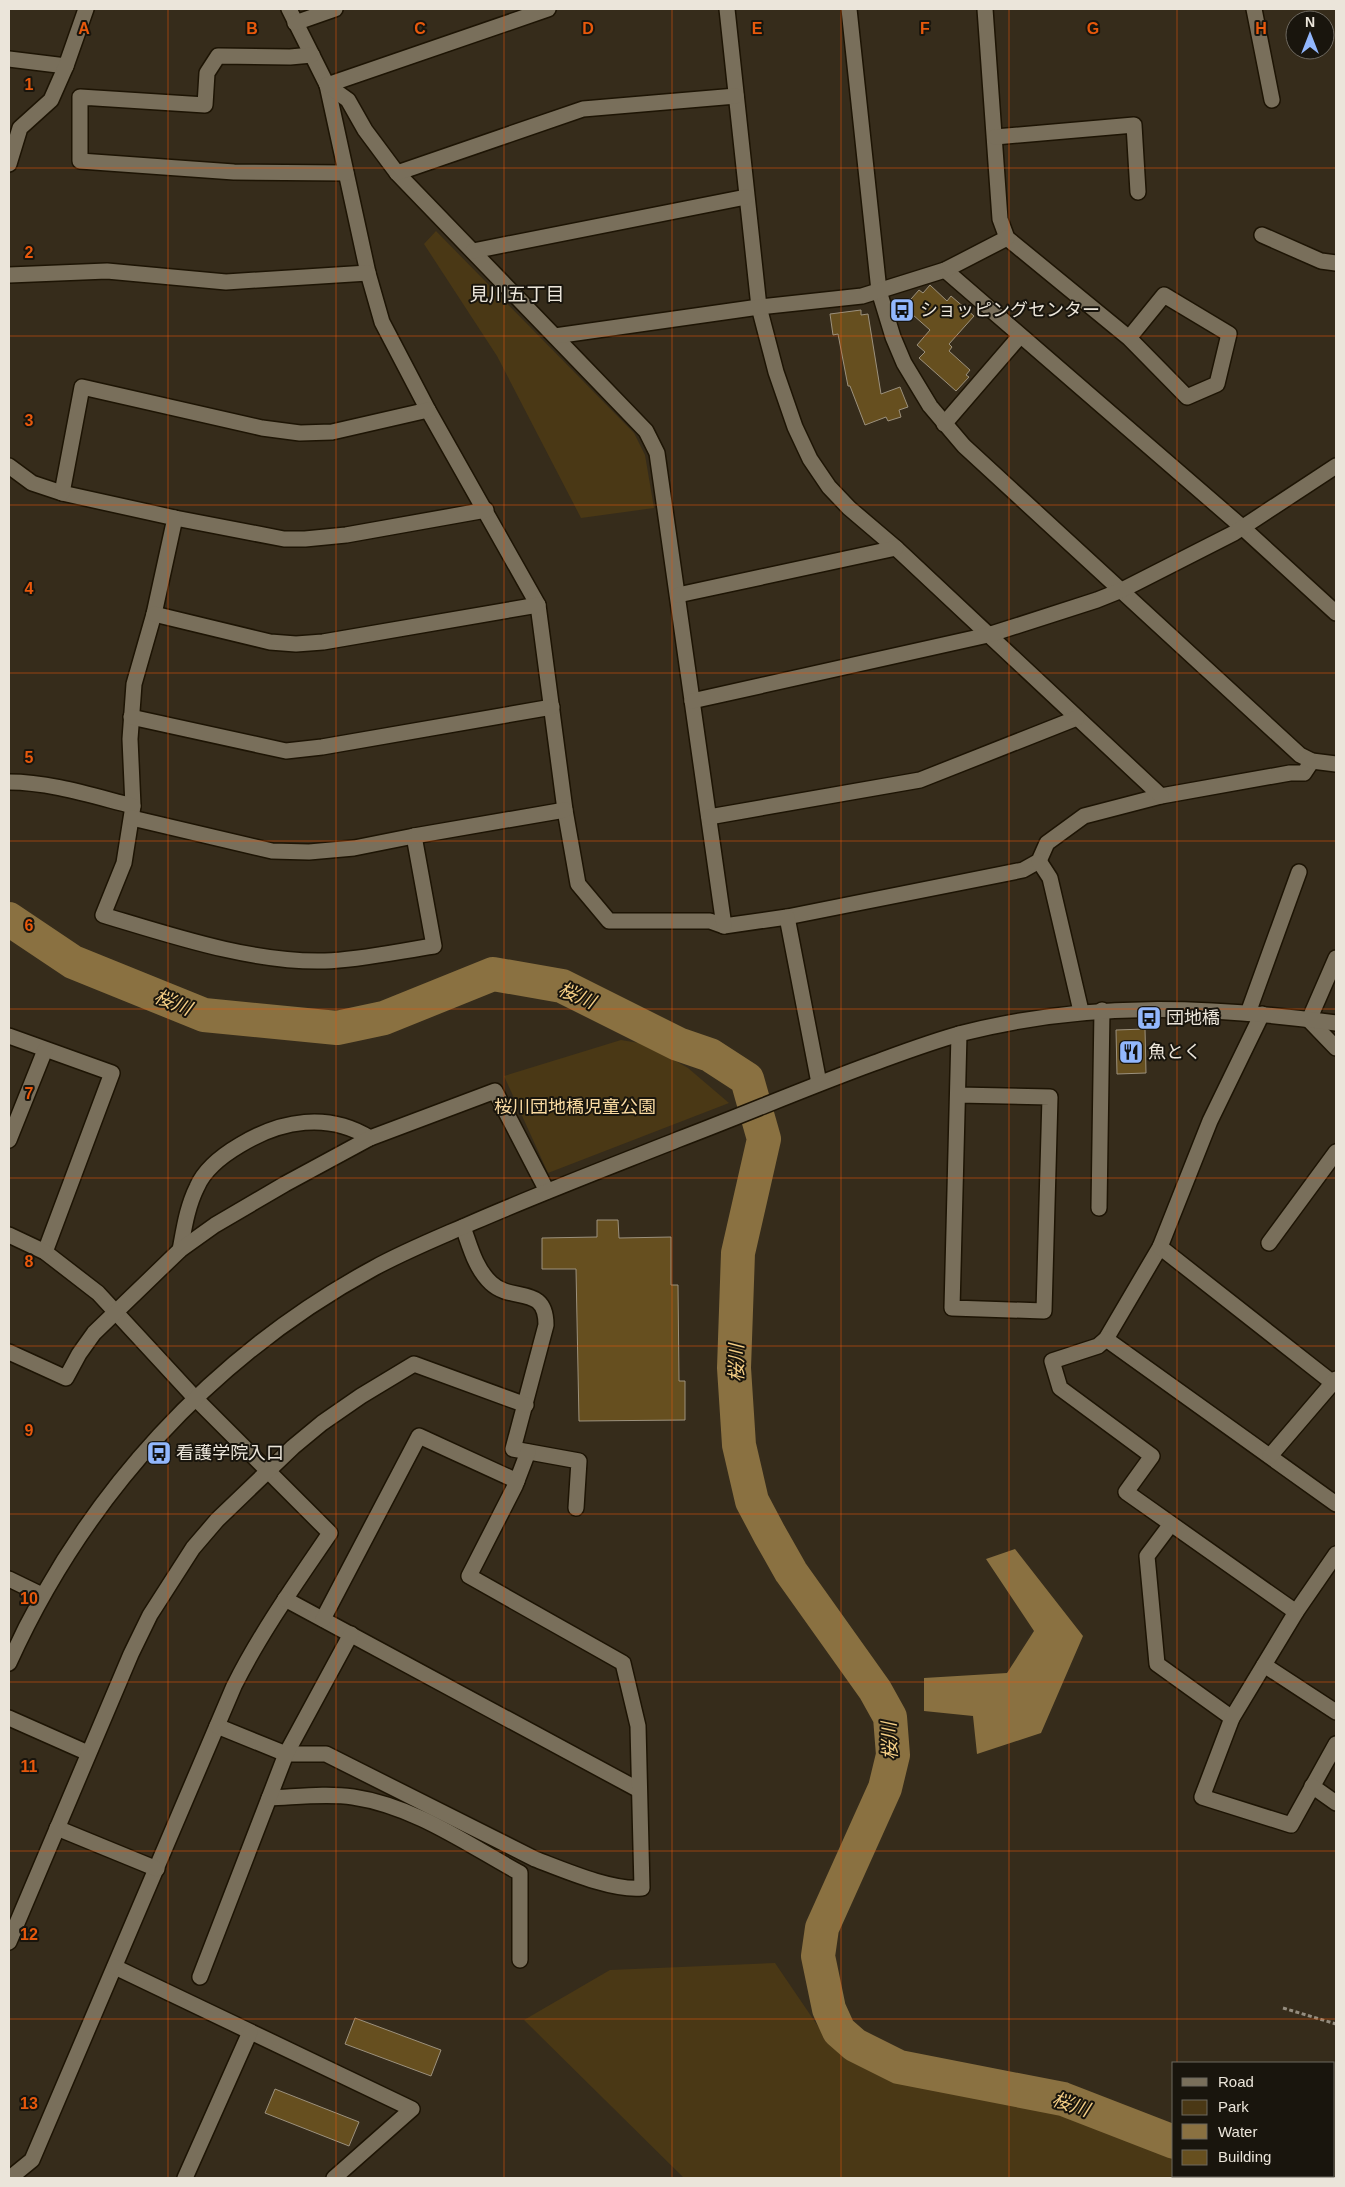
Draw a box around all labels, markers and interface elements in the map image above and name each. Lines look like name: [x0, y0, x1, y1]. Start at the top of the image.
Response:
north arrow: [1285, 10, 1335, 60]
text: N: [1305, 14, 1315, 30]
text: A: [78, 20, 90, 37]
text: B: [246, 20, 258, 37]
text: C: [414, 20, 426, 37]
text: D: [582, 20, 594, 37]
text: E: [752, 20, 763, 37]
text: F: [920, 20, 930, 37]
text: G: [1087, 20, 1099, 37]
text: H: [1255, 20, 1267, 37]
text: 1: [25, 76, 34, 93]
text: 2: [25, 244, 34, 261]
district label: 見川五丁目: [469, 284, 565, 305]
bus stop icon: ショッピングセンター: [889, 297, 915, 323]
place label: ショッピングセンター: [920, 300, 1100, 320]
text: 3: [25, 412, 34, 429]
text: 4: [25, 580, 34, 597]
text: 5: [25, 749, 34, 766]
text: 6: [25, 917, 34, 934]
water label: 桜川: [555, 978, 600, 1013]
water label: 桜川: [151, 986, 196, 1020]
bus stop icon: 団地橋: [1136, 1005, 1162, 1031]
place label: 団地橋: [1166, 1008, 1220, 1028]
restaurant icon: 魚とく: [1118, 1039, 1144, 1065]
place label: 魚とく: [1148, 1042, 1201, 1062]
text: 7: [25, 1085, 34, 1102]
park label: 桜川団地橋児童公園: [494, 1097, 656, 1117]
text: 8: [25, 1253, 34, 1270]
water label: 桜川: [726, 1342, 747, 1382]
text: 9: [25, 1422, 34, 1439]
bus stop icon: 看護学院入口: [146, 1440, 172, 1466]
place label: 看護学院入口: [176, 1443, 284, 1463]
text: 10: [20, 1590, 38, 1607]
water label: 桜川: [878, 1720, 901, 1760]
text: 11: [21, 1758, 38, 1775]
text: 12: [20, 1926, 38, 1943]
legend: [1172, 2062, 1335, 2177]
text: Road: [1218, 2073, 1254, 2090]
water label: 桜川: [1050, 2089, 1094, 2121]
text: 13: [20, 2095, 38, 2112]
text: Park: [1218, 2098, 1249, 2115]
text: Water: [1218, 2123, 1257, 2140]
text: Building: [1218, 2148, 1271, 2165]

